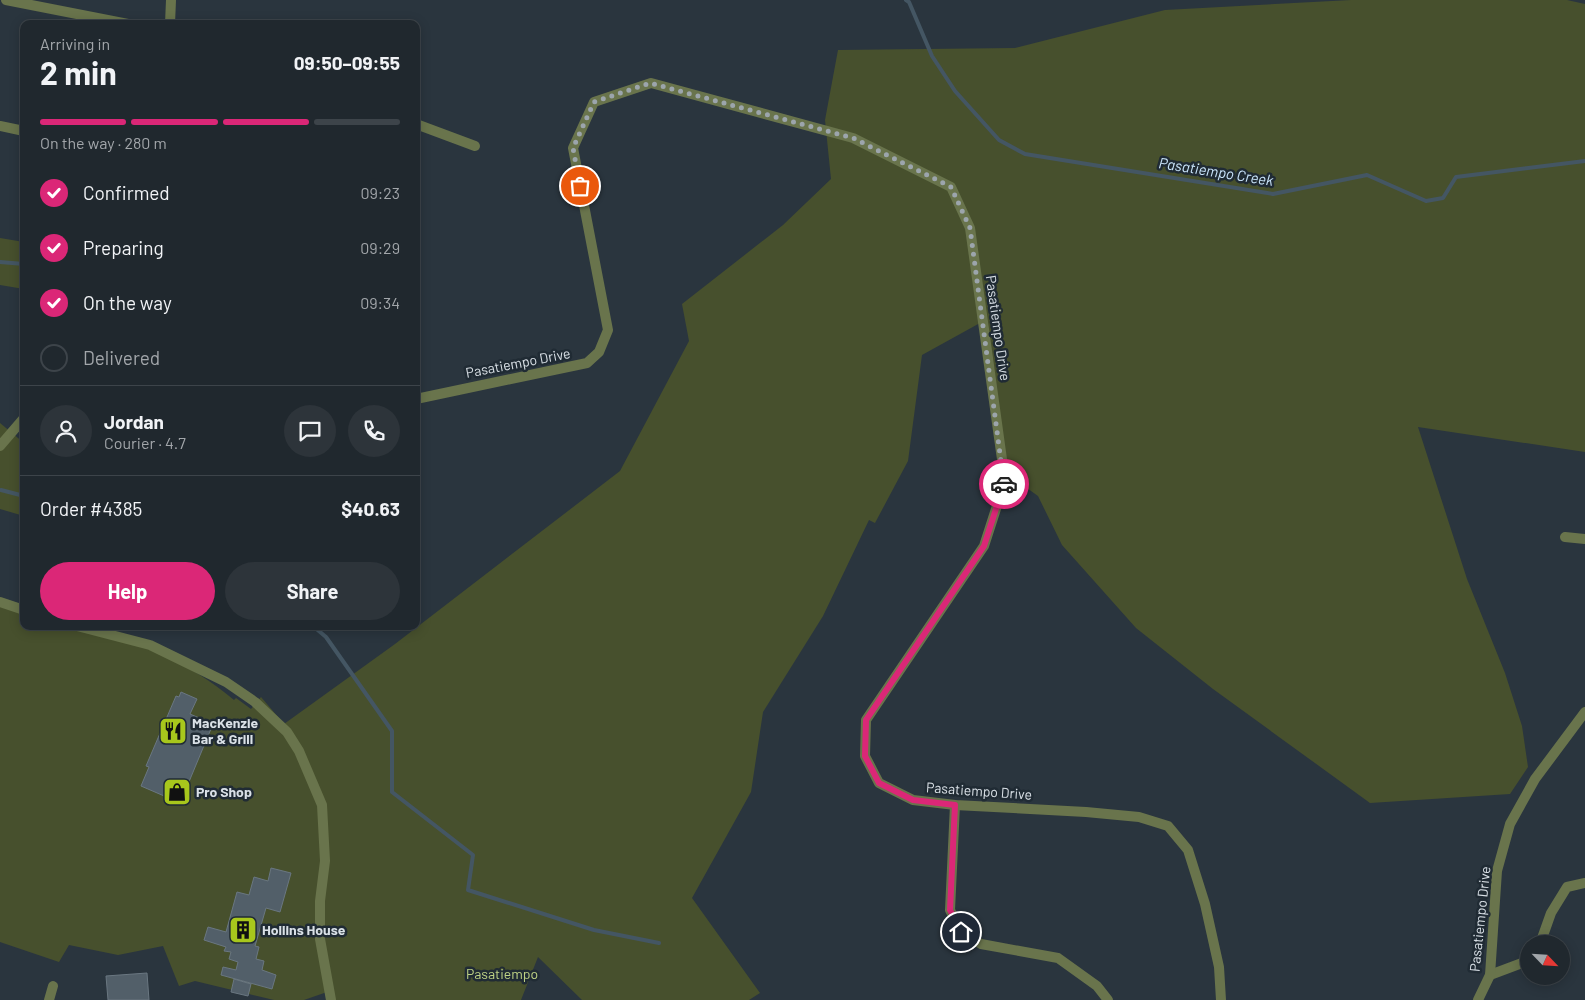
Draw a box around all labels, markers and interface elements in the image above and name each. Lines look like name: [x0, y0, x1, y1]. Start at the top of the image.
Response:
text: Arriving in: [40, 34, 110, 53]
text: 09:50–09:55: [294, 51, 400, 74]
text: 2 min: [40, 53, 117, 91]
text: On the way · 280 m: [40, 133, 167, 152]
water label: Pasatiempo Creek: [1158, 153, 1275, 189]
pin: [559, 165, 601, 207]
icon: bag: [566, 172, 594, 200]
icon: check: [40, 179, 68, 207]
text: Confirmed: [83, 181, 170, 204]
text: 09:23: [360, 183, 400, 202]
icon: check: [40, 234, 68, 262]
text: Preparing: [83, 236, 164, 259]
text: 09:29: [360, 238, 400, 257]
street label: Pasatiempo Drive: [983, 274, 1014, 382]
icon: check: [40, 289, 68, 317]
text: On the way: [83, 291, 172, 314]
text: 09:34: [360, 293, 400, 312]
street label: Pasatiempo Drive: [464, 344, 572, 381]
text: Delivered: [83, 346, 160, 369]
button: person: [40, 405, 92, 457]
button: chat: [284, 405, 336, 457]
button: phone: [348, 405, 400, 457]
text: Jordan: [104, 410, 164, 433]
text: Courier · 4.7: [104, 433, 186, 452]
courier: [979, 459, 1029, 509]
icon: car: [990, 470, 1018, 498]
text: Order #4385: [40, 497, 142, 520]
text: $40.63: [341, 497, 400, 520]
button: Help: [40, 562, 215, 620]
button: Share: [225, 562, 400, 620]
place label: MacKenzie Bar & Grill: [192, 714, 258, 747]
restaurant icon: MacKenzie Bar & Grill: [158, 716, 188, 746]
shop icon: Pro Shop: [162, 777, 192, 807]
street label: Pasatiempo Drive: [925, 778, 1033, 803]
place label: Pro Shop: [196, 783, 252, 800]
street label: Pasatiempo Drive: [1465, 865, 1494, 973]
pin: [940, 911, 982, 953]
building icon: Hollins House: [228, 915, 258, 945]
icon: home: [947, 918, 975, 946]
place label: Hollins House: [262, 921, 346, 938]
north arrow: [1520, 935, 1570, 985]
map controls: [1520, 935, 1570, 985]
park label: Pasatiempo: [466, 965, 538, 982]

